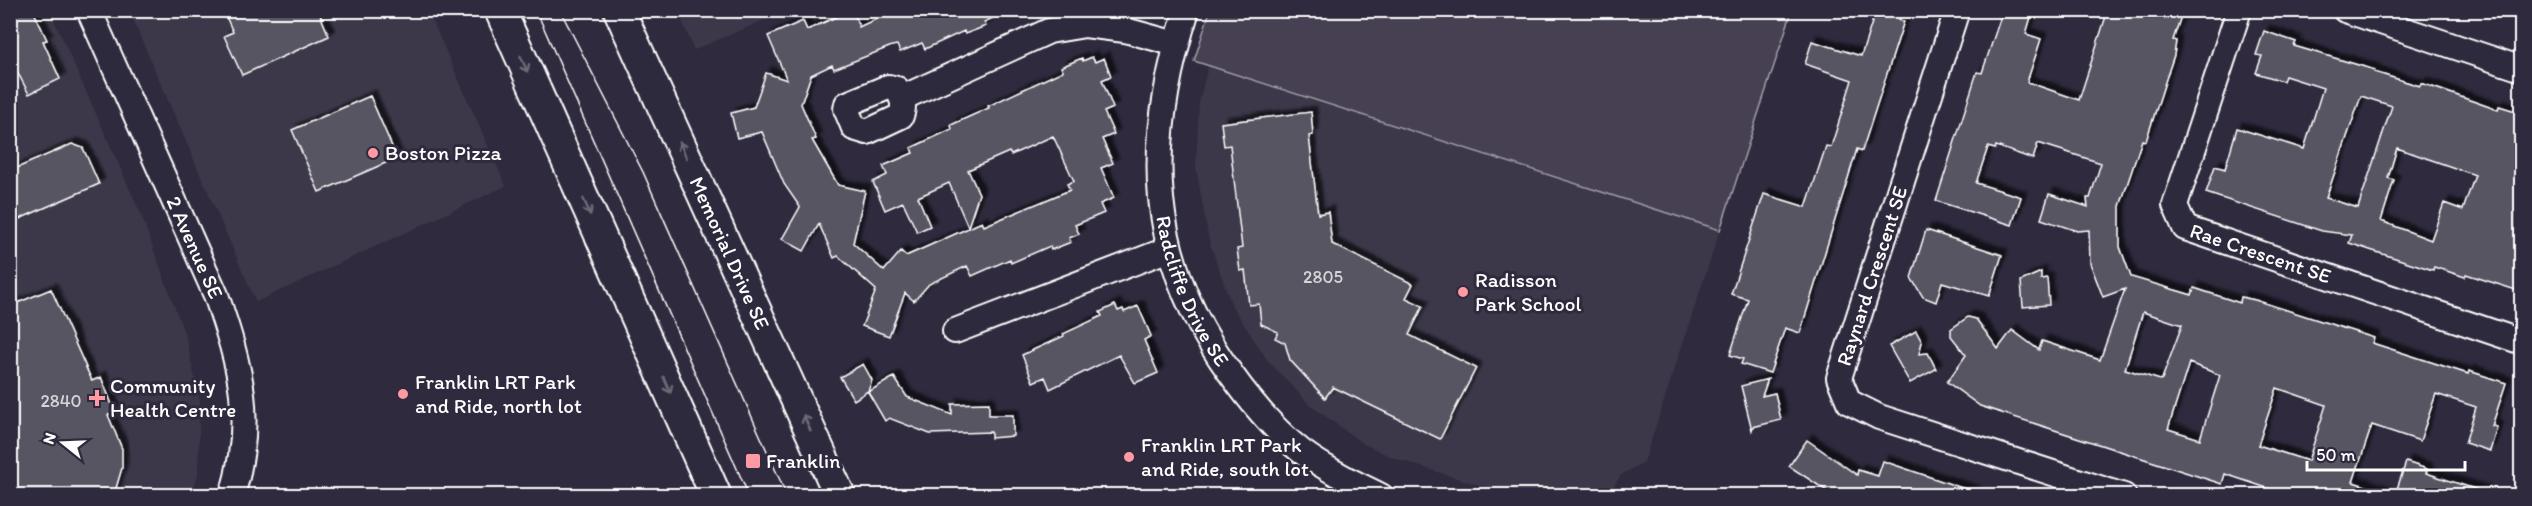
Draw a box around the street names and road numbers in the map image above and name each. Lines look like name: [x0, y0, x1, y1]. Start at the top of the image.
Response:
street label: Memorial Drive SE: [684, 172, 776, 333]
street label: Raynard Crescent SE: [1831, 183, 1912, 369]
street label: 2 Avenue SE: [162, 192, 229, 302]
street label: Radcliffe Drive SE: [1151, 214, 1235, 371]
street label: Rae Crescent SE: [2187, 218, 2334, 289]

